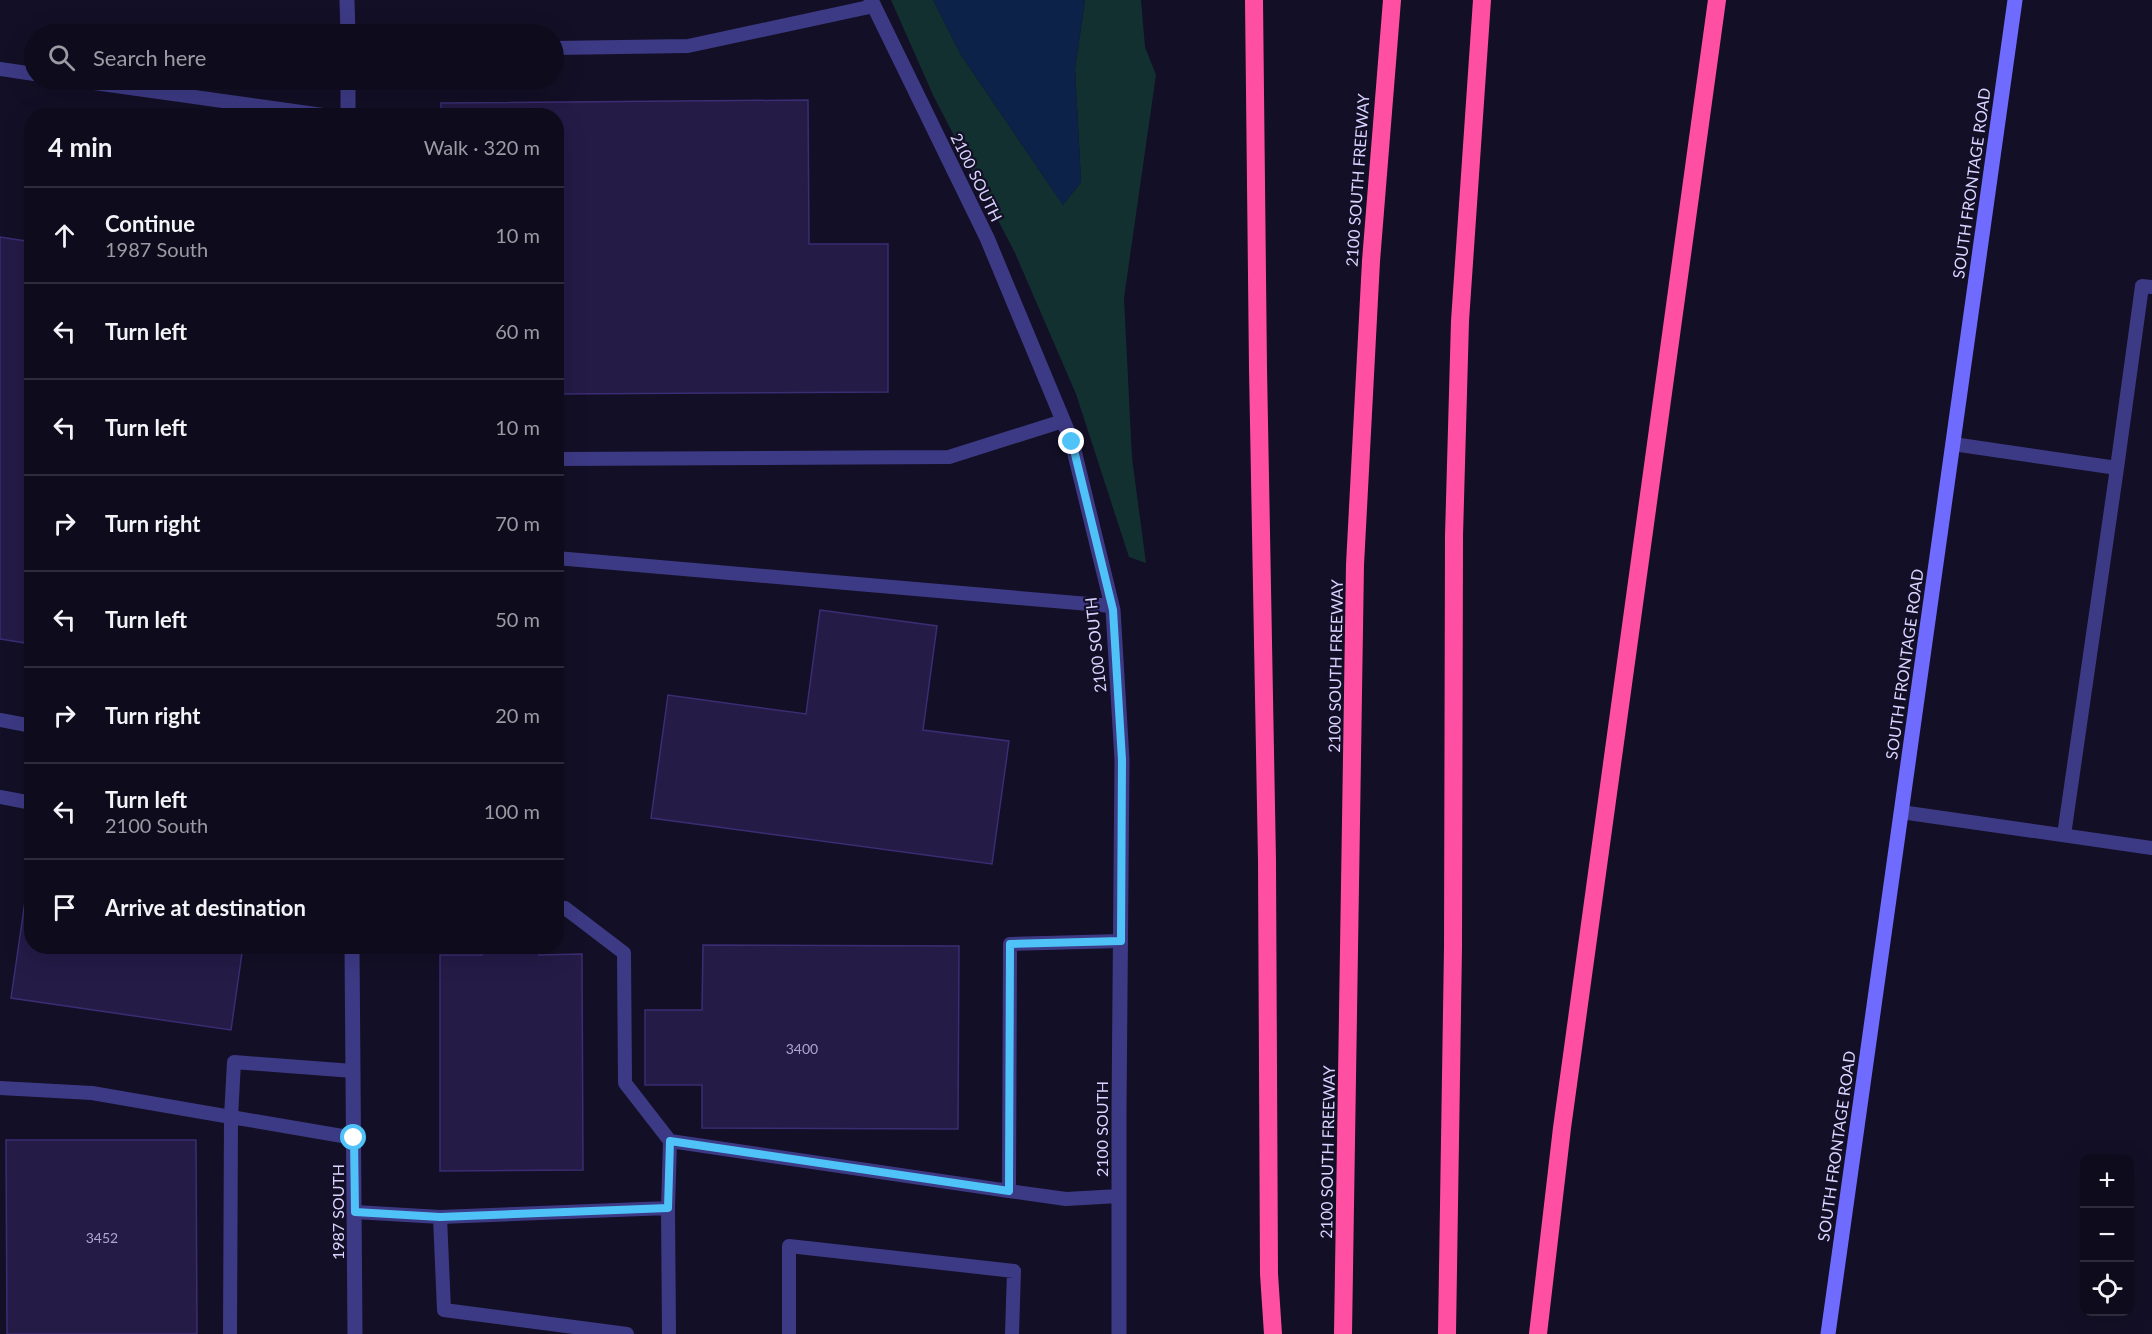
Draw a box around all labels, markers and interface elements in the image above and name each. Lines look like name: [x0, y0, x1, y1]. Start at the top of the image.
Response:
search box: [24, 24, 564, 90]
icon: search: [45, 41, 78, 74]
text: Search here: [93, 44, 206, 71]
street label: SOUTH FRONTAGE ROAD: [1948, 86, 1994, 280]
street label: 2100 SOUTH FREEWAY: [1341, 93, 1373, 267]
street label: 2100 SOUTH: [947, 130, 1007, 224]
text: 4 min: [48, 131, 112, 163]
text: Walk · 320 m: [424, 135, 540, 159]
text: Continue: [105, 210, 195, 237]
icon: ahead: [48, 219, 81, 252]
text: 10 m: [495, 223, 540, 247]
text: 1987 South: [105, 237, 208, 261]
icon: left: [48, 315, 81, 348]
text: Turn left: [105, 318, 187, 345]
text: 60 m: [495, 319, 540, 343]
icon: left: [48, 411, 81, 444]
text: Turn left: [105, 414, 187, 441]
text: 10 m: [495, 415, 540, 439]
route end: [1058, 428, 1084, 454]
icon: right: [48, 507, 81, 540]
text: Turn right: [105, 510, 200, 537]
text: 70 m: [495, 511, 540, 535]
street label: SOUTH FRONTAGE ROAD: [1881, 567, 1927, 761]
street label: 2100 SOUTH FREEWAY: [1324, 579, 1346, 753]
street label: 2100 SOUTH: [1081, 596, 1109, 694]
icon: left: [48, 603, 81, 636]
text: Turn left: [105, 606, 187, 633]
text: 50 m: [495, 607, 540, 631]
icon: right: [48, 699, 81, 732]
text: Turn right: [105, 702, 200, 729]
text: 20 m: [495, 703, 540, 727]
text: Turn left: [105, 786, 187, 813]
icon: left: [48, 795, 81, 828]
text: 100 m: [484, 799, 540, 823]
text: 2100 South: [105, 813, 208, 837]
icon: arrive: [48, 891, 81, 924]
text: Arrive at destination: [105, 894, 306, 921]
house number: 3400: [786, 1040, 818, 1057]
street label: SOUTH FRONTAGE ROAD: [1813, 1049, 1859, 1243]
street label: 2100 SOUTH FREEWAY: [1316, 1065, 1338, 1239]
street label: 2100 SOUTH: [1092, 1081, 1111, 1177]
route start: [340, 1124, 366, 1150]
map controls: [2080, 1154, 2134, 1316]
button: +: [2080, 1154, 2134, 1208]
street label: 1987 SOUTH: [328, 1164, 347, 1260]
button: −: [2080, 1208, 2134, 1262]
house number: 3452: [86, 1229, 118, 1246]
button: locate: [2080, 1262, 2134, 1316]

